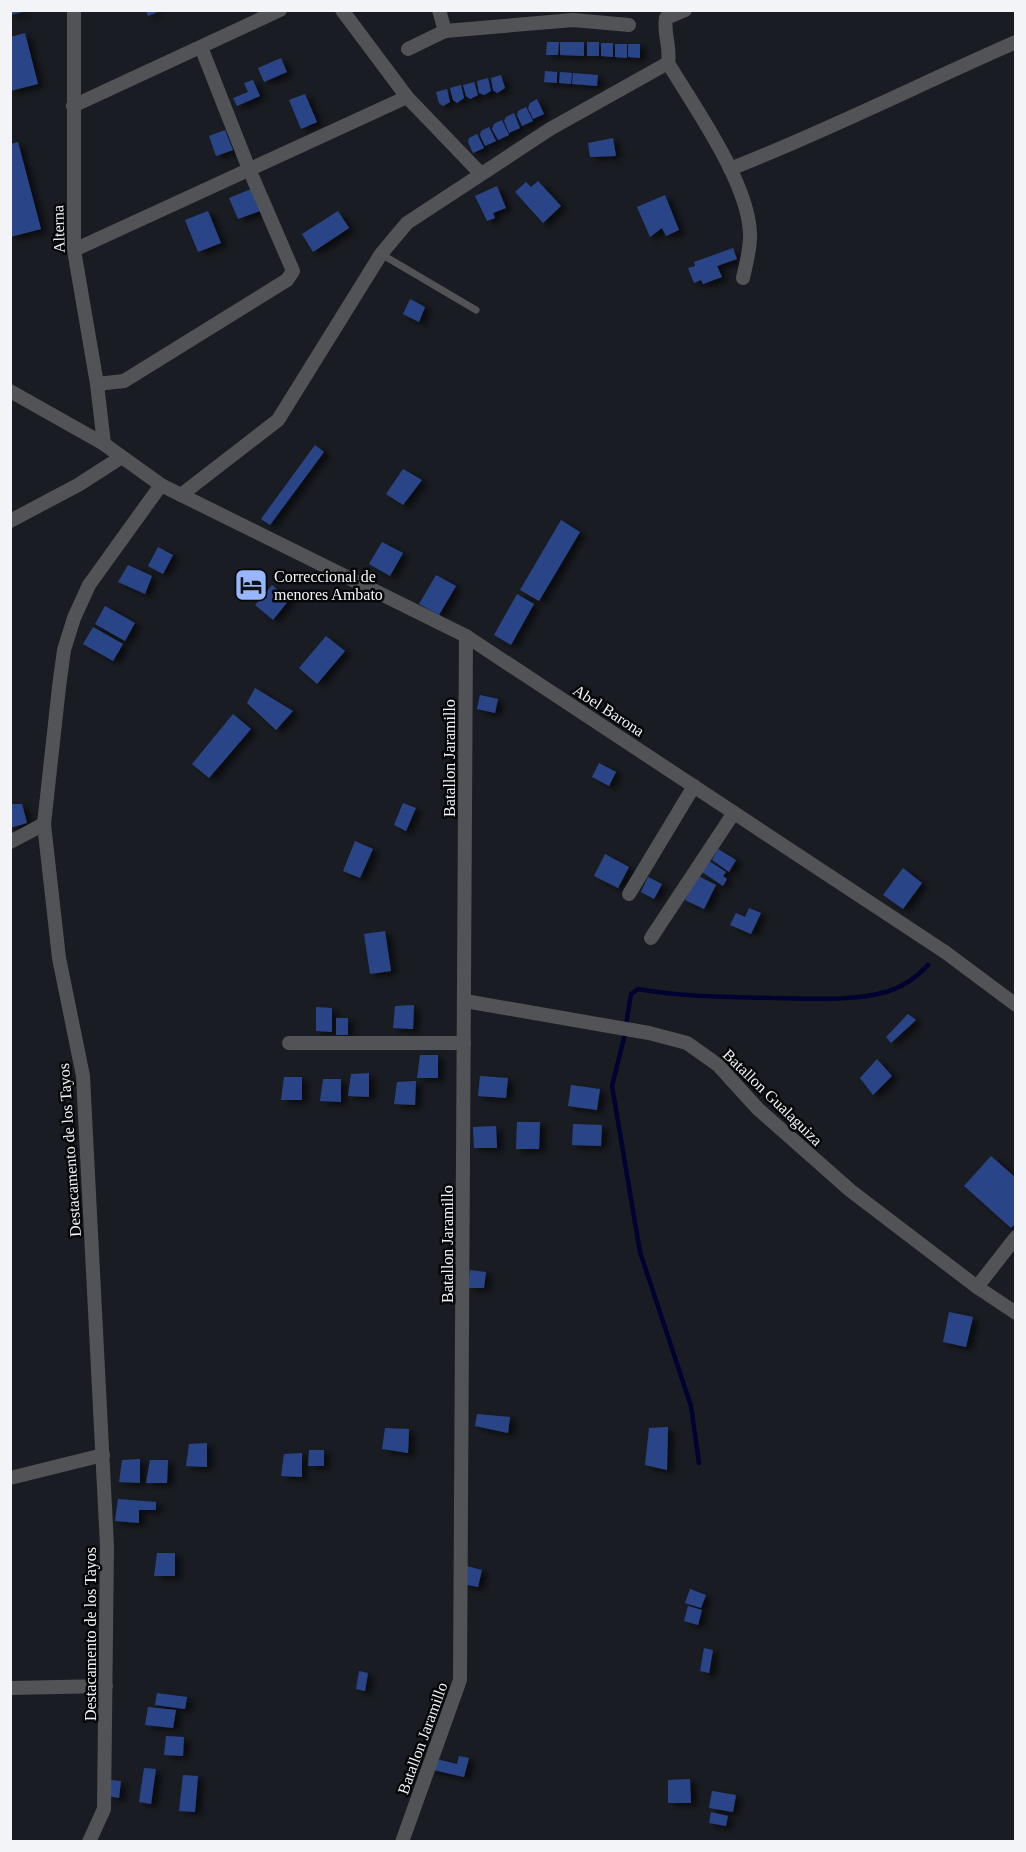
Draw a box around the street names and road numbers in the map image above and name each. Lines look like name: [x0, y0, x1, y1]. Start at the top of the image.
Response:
street label: Alterna: [49, 205, 68, 253]
street label: Abel Barona: [570, 681, 647, 740]
street label: Batallon Jaramillo: [441, 699, 458, 817]
street label: Batallon Gualaguiza: [719, 1046, 826, 1150]
street label: Destacamento de los Tayos: [55, 1062, 85, 1237]
street label: Batallon Jaramillo: [439, 1185, 456, 1303]
street label: Destacamento de los Tayos: [82, 1547, 100, 1721]
street label: Batallon Jaramillo: [394, 1680, 451, 1796]

